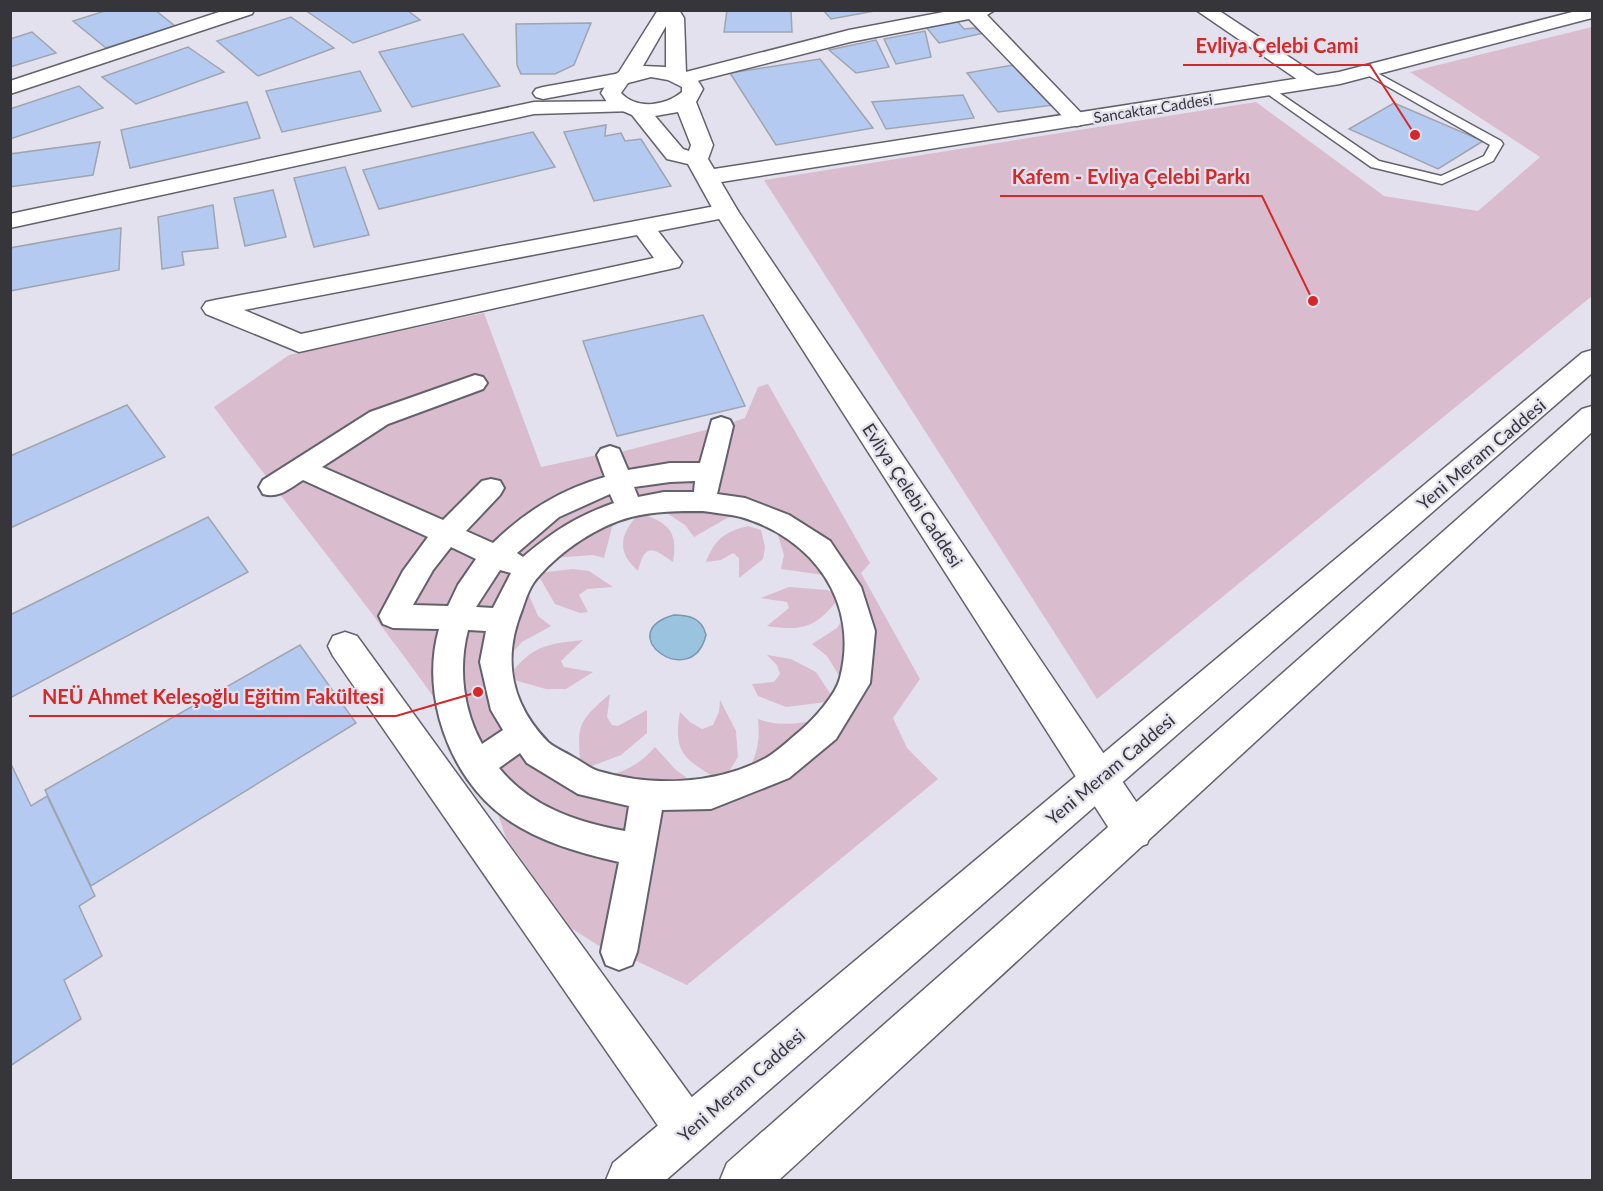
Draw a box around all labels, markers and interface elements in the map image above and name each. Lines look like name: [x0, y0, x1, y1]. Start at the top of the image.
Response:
callout: Evliya Çelebi Cami: [1183, 27, 1370, 65]
text: Evliya Çelebi Cami: [1196, 33, 1358, 57]
street label: Sancaktar Caddesi: [1092, 90, 1214, 126]
callout: Kafem - Evliya Çelebi Parkı: [1000, 158, 1262, 196]
text: Kafem - Evliya Çelebi Parkı: [1012, 164, 1250, 188]
street label: Yeni Meram Caddesi: [1412, 394, 1550, 514]
street label: Evliya Çelebi Caddesi: [858, 419, 968, 571]
callout: NEÜ Ahmet Keleşoğlu Eğitim Fakültesi: [29, 678, 396, 716]
text: NEÜ Ahmet Keleşoğlu Eğitim Fakültesi: [42, 684, 384, 708]
street label: Yeni Meram Caddesi: [1041, 709, 1179, 829]
street label: Yeni Meram Caddesi: [673, 1024, 809, 1146]

